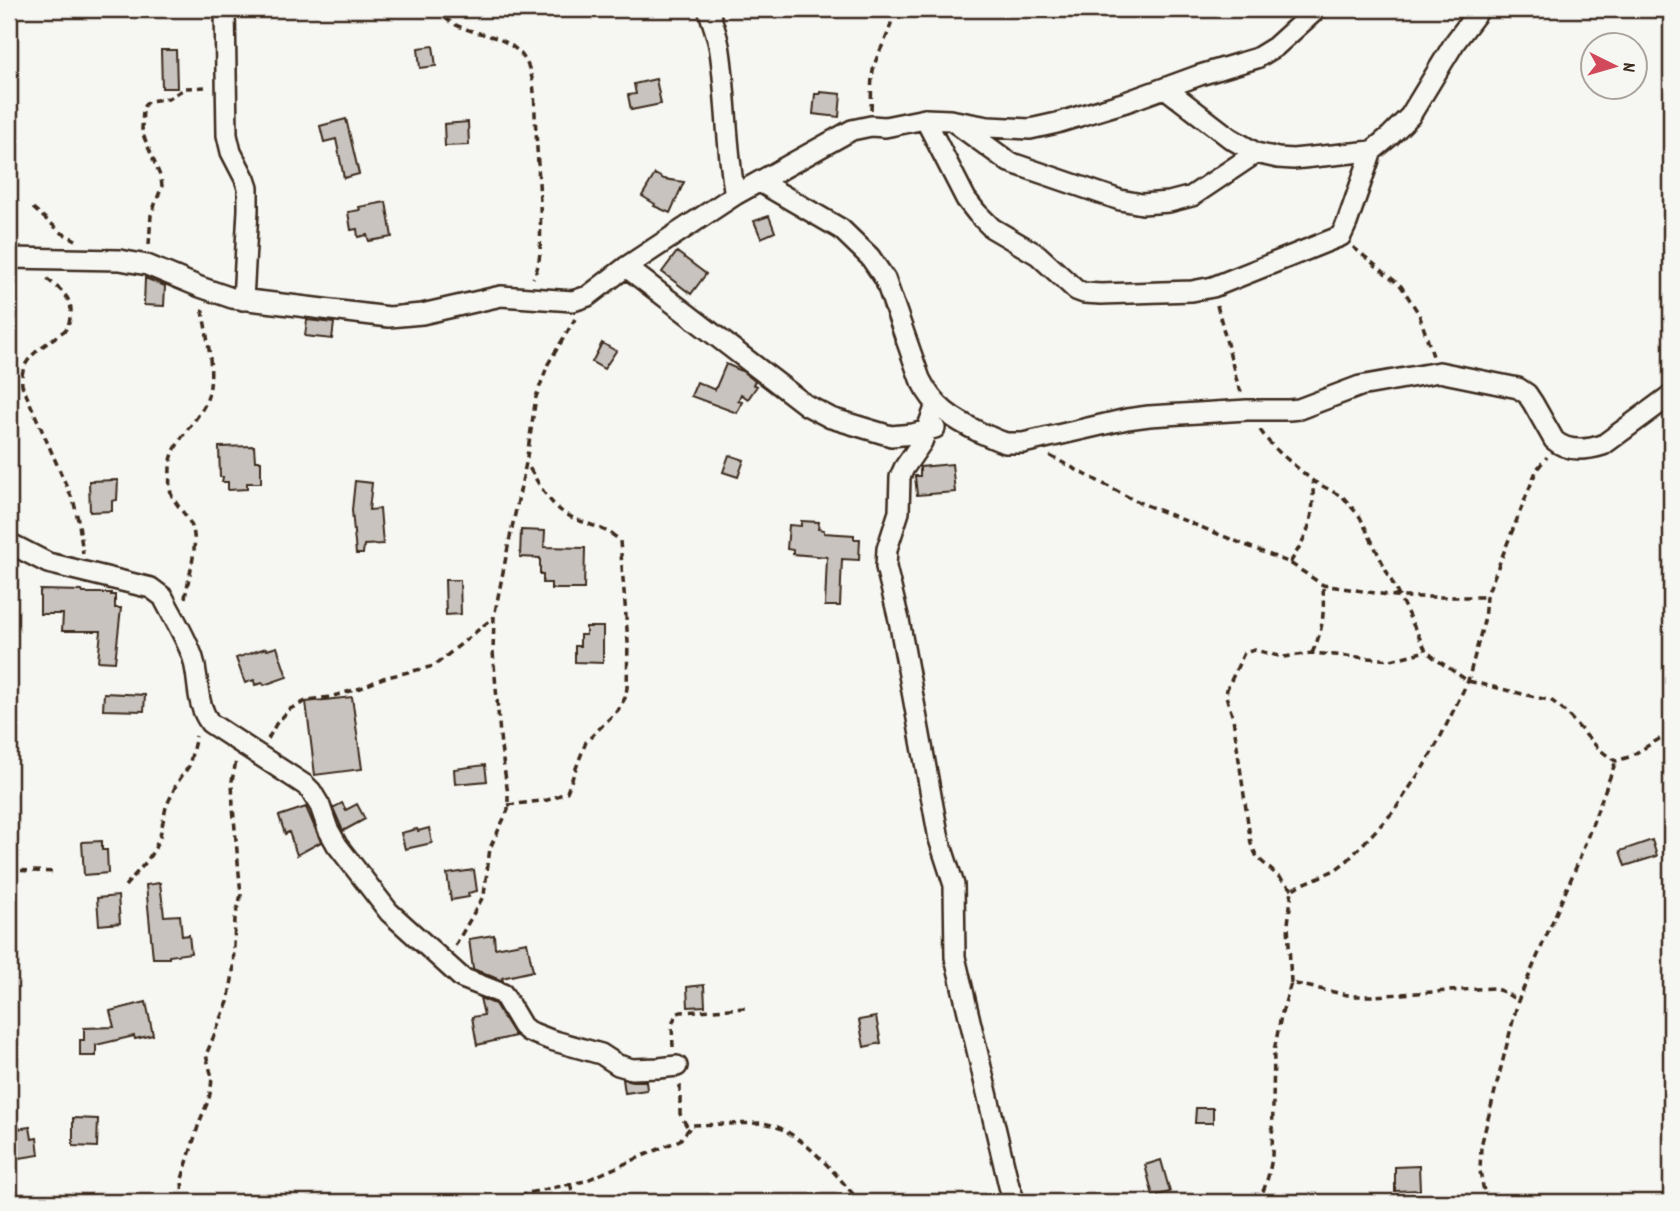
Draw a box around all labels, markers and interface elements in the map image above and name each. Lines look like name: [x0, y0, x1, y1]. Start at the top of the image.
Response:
north arrow: [1578, 32, 1648, 102]
text: N: [1614, 61, 1641, 73]

